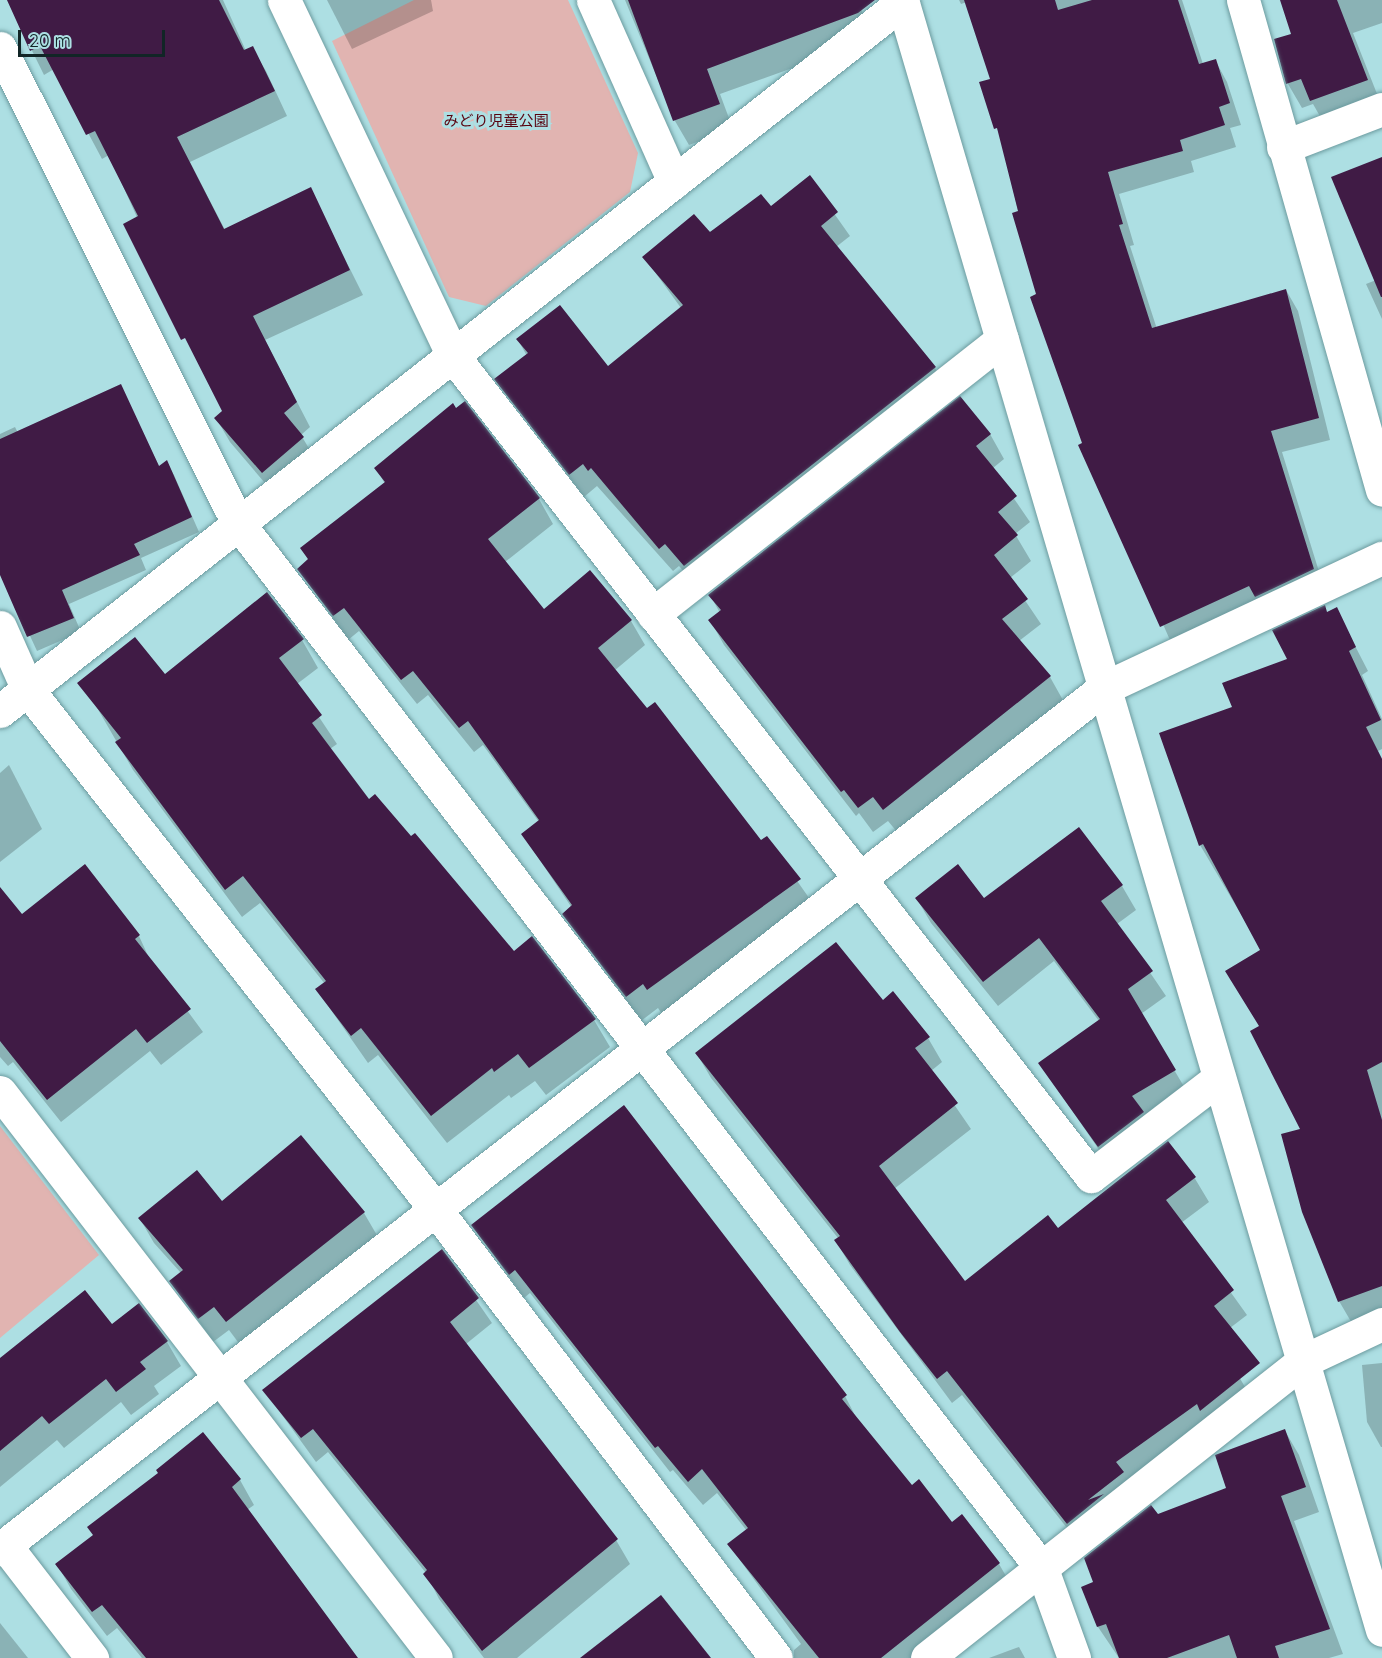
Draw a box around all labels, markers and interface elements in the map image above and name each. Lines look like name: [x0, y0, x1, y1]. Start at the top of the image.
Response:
scale bar: [21, 18, 168, 56]
text: 20 m: [29, 29, 71, 52]
park label: みどり児童公園: [444, 112, 548, 130]

